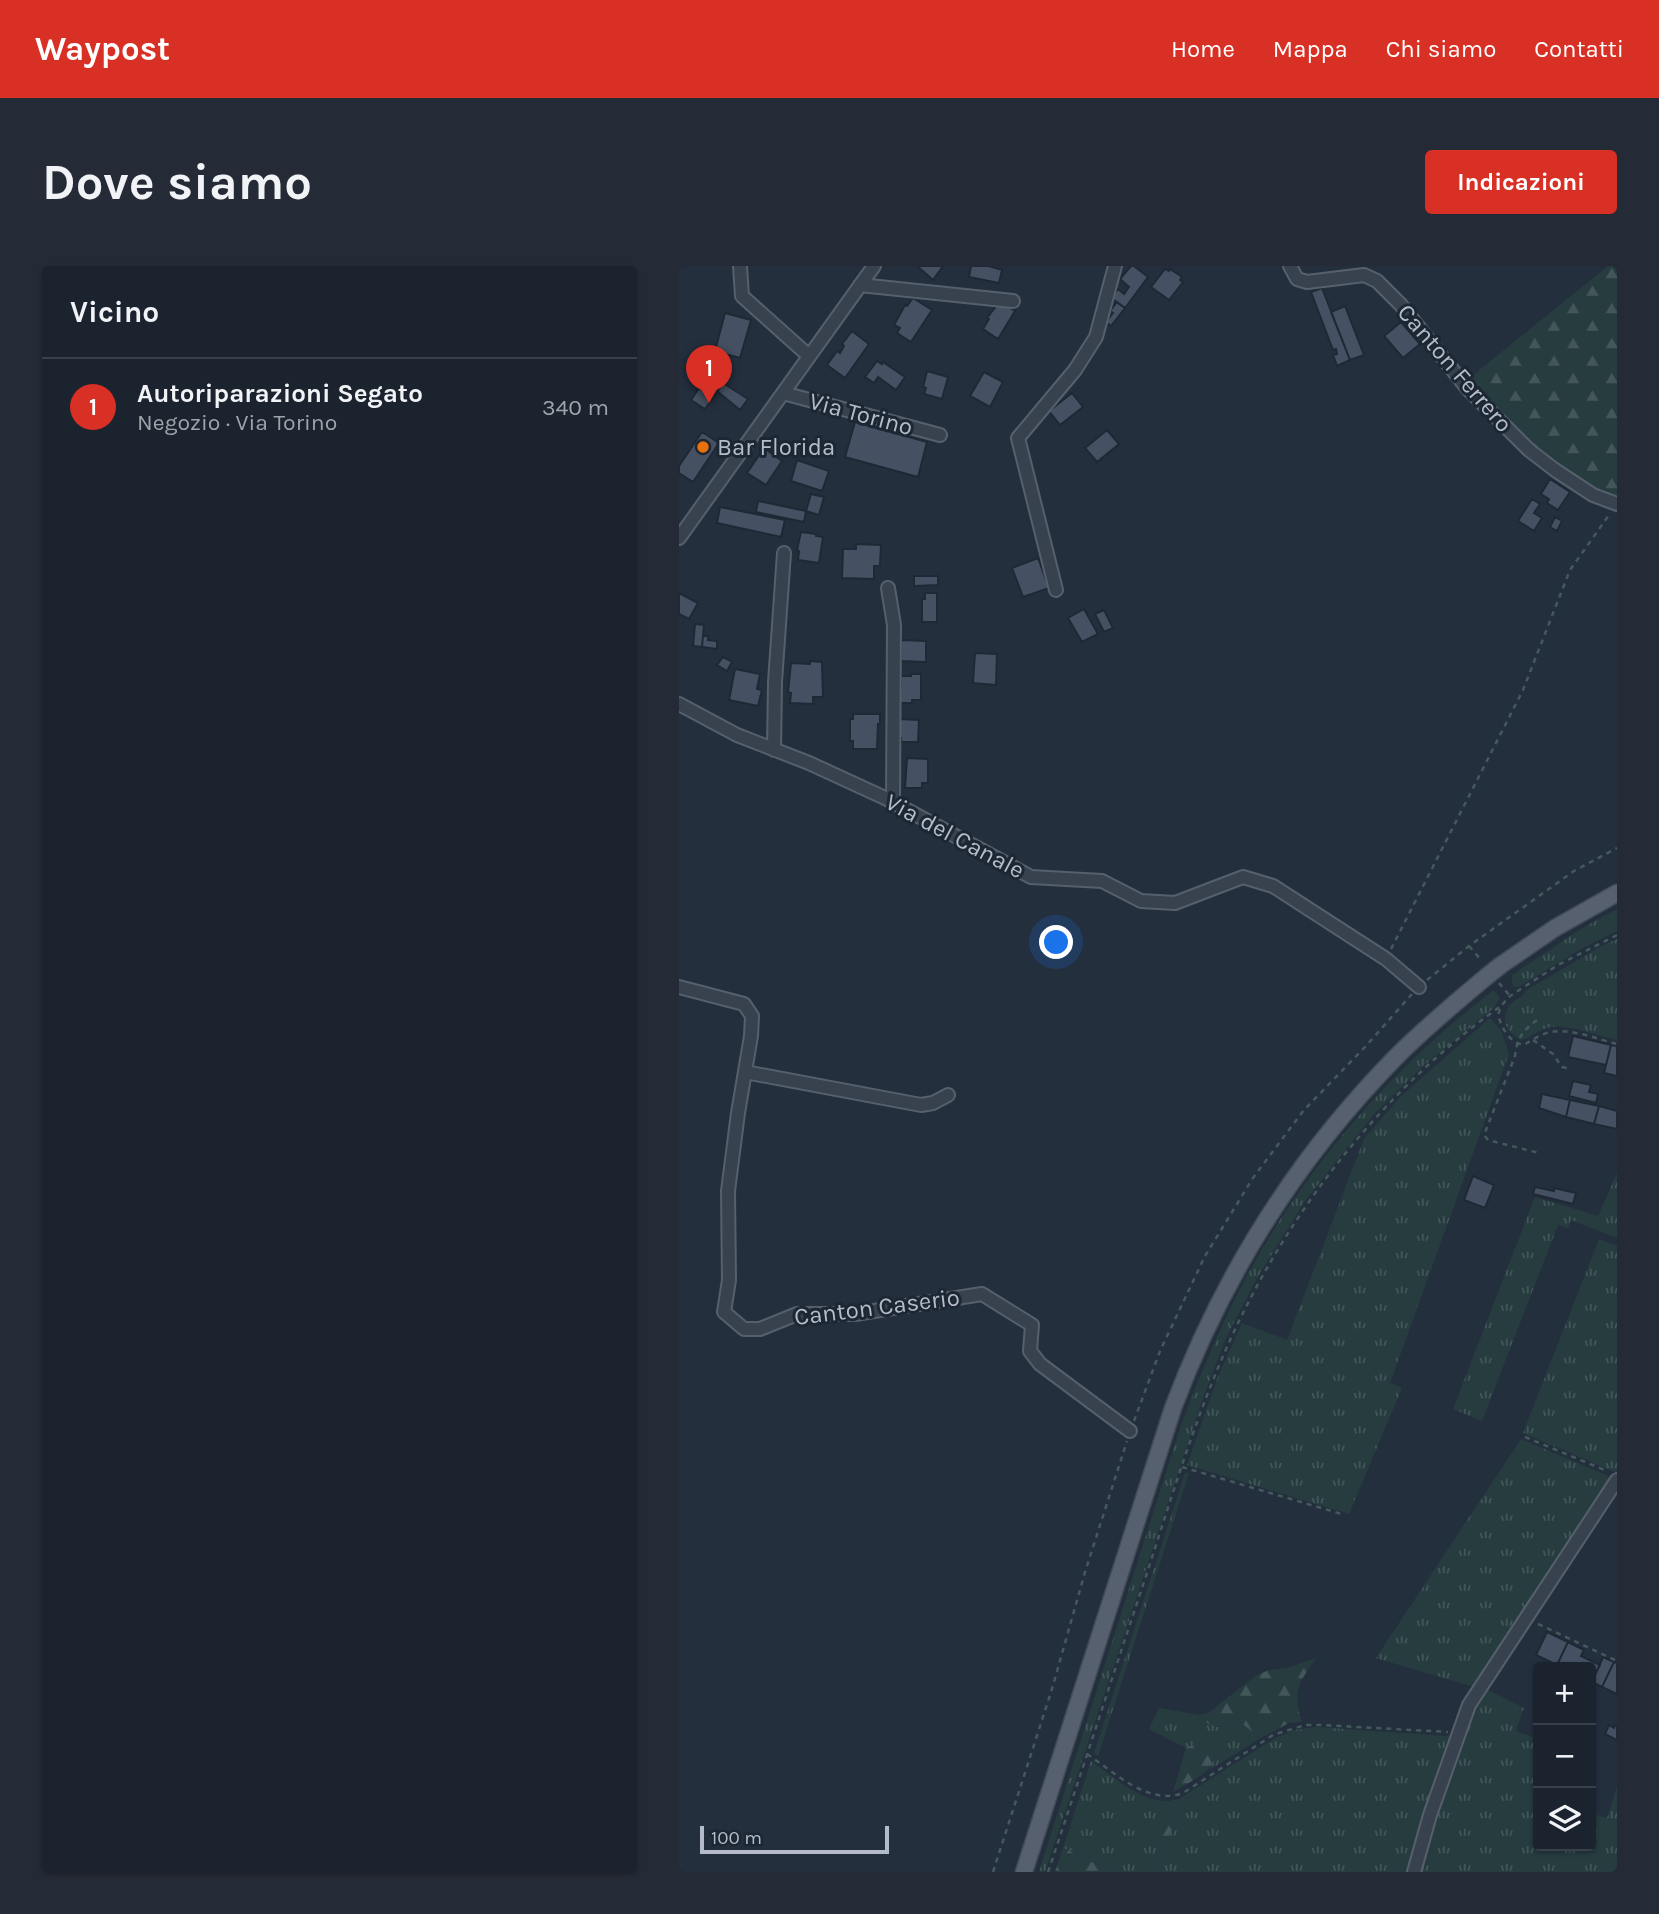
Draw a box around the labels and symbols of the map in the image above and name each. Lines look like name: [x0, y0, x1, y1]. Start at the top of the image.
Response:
street label: Canton Ferrero: [1392, 298, 1518, 438]
pin: 1: [686, 345, 732, 403]
street label: Via Torino: [806, 387, 916, 441]
place label: Bar Florida: [717, 433, 835, 461]
marker: Bar Florida: [695, 439, 711, 455]
street label: Via del Canale: [881, 788, 1029, 884]
your location: [1039, 925, 1073, 959]
street label: Canton Caserio: [793, 1283, 961, 1331]
scale bar: [700, 1823, 889, 1855]

